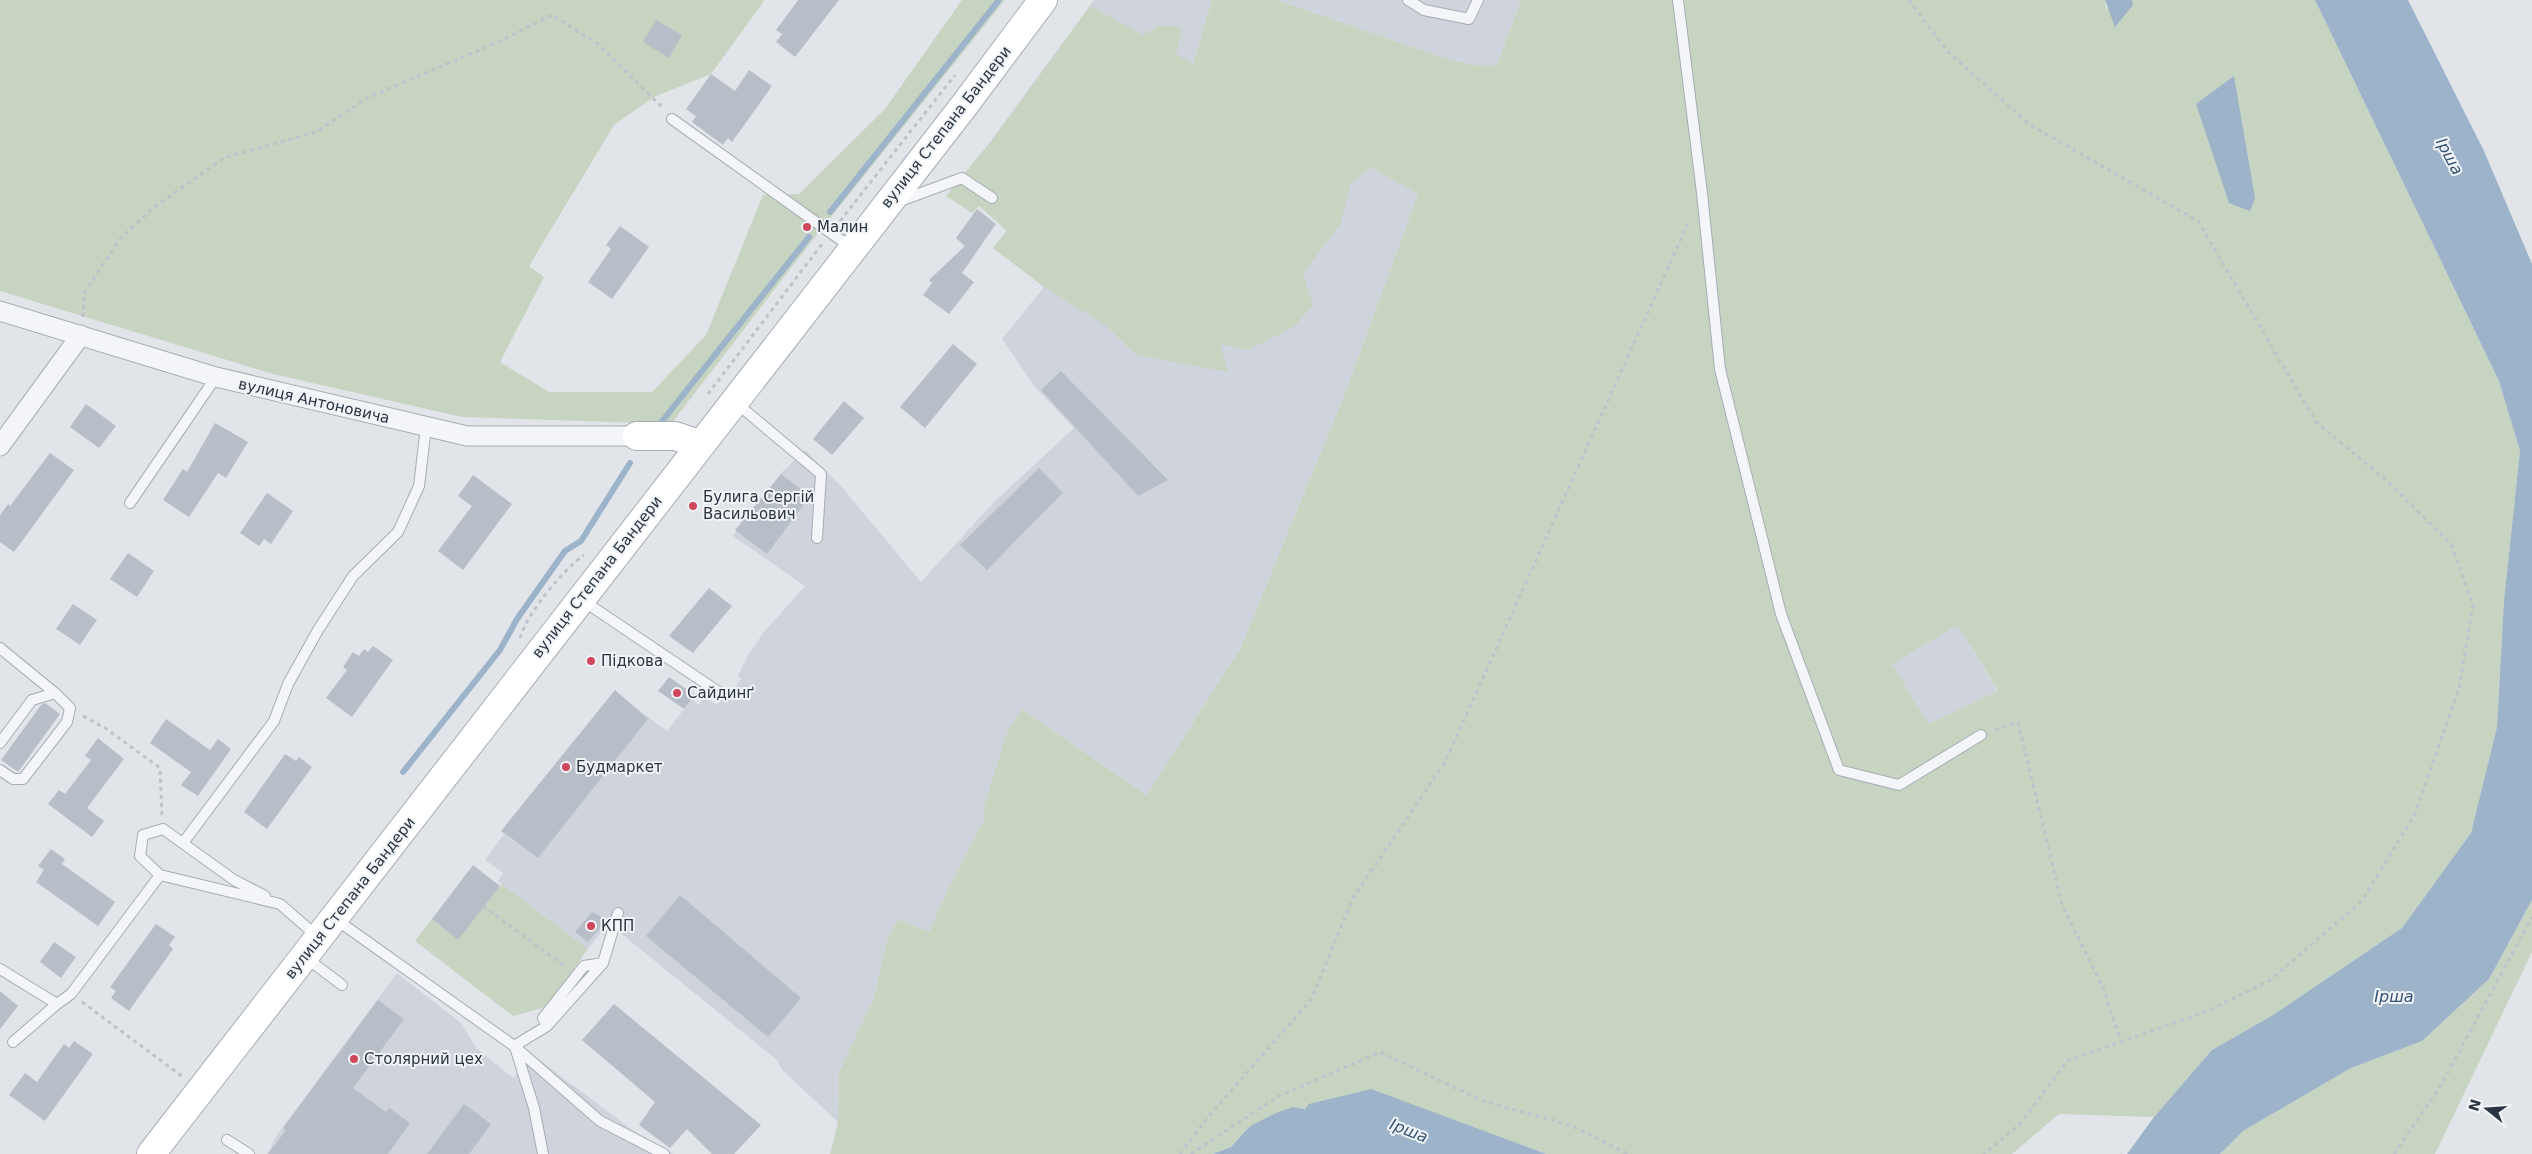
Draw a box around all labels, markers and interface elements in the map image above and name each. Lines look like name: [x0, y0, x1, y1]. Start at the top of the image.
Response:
street label: вулиця Степана Бандери: [877, 42, 1015, 212]
water label: Ірша: [2432, 134, 2467, 178]
place label: Малин: [817, 218, 868, 236]
marker: Малин: [801, 221, 813, 233]
street label: вулиця Антоновича: [237, 375, 391, 427]
place label: Булига Сергій Васильович: [703, 488, 814, 523]
street label: вулиця Степана Бандери: [528, 492, 666, 662]
marker: Булига Сергій Васильович: [687, 500, 699, 512]
place label: Підкова: [601, 652, 663, 670]
marker: Підкова: [585, 655, 597, 667]
place label: Сайдинґ: [687, 684, 754, 702]
marker: Сайдинґ: [671, 687, 683, 699]
place label: Будмаркет: [576, 758, 663, 776]
marker: Будмаркет: [560, 761, 572, 773]
street label: вулиця Степана Бандери: [281, 813, 419, 983]
place label: КПП: [601, 917, 634, 935]
marker: КПП: [585, 920, 597, 932]
water label: Ірша: [2374, 987, 2414, 1006]
place label: Столярний цех: [364, 1050, 483, 1068]
marker: Столярний цех: [348, 1053, 360, 1065]
north arrow: [2462, 1084, 2512, 1134]
text: N: [2465, 1097, 2484, 1113]
water label: Ірша: [1387, 1115, 1431, 1146]

